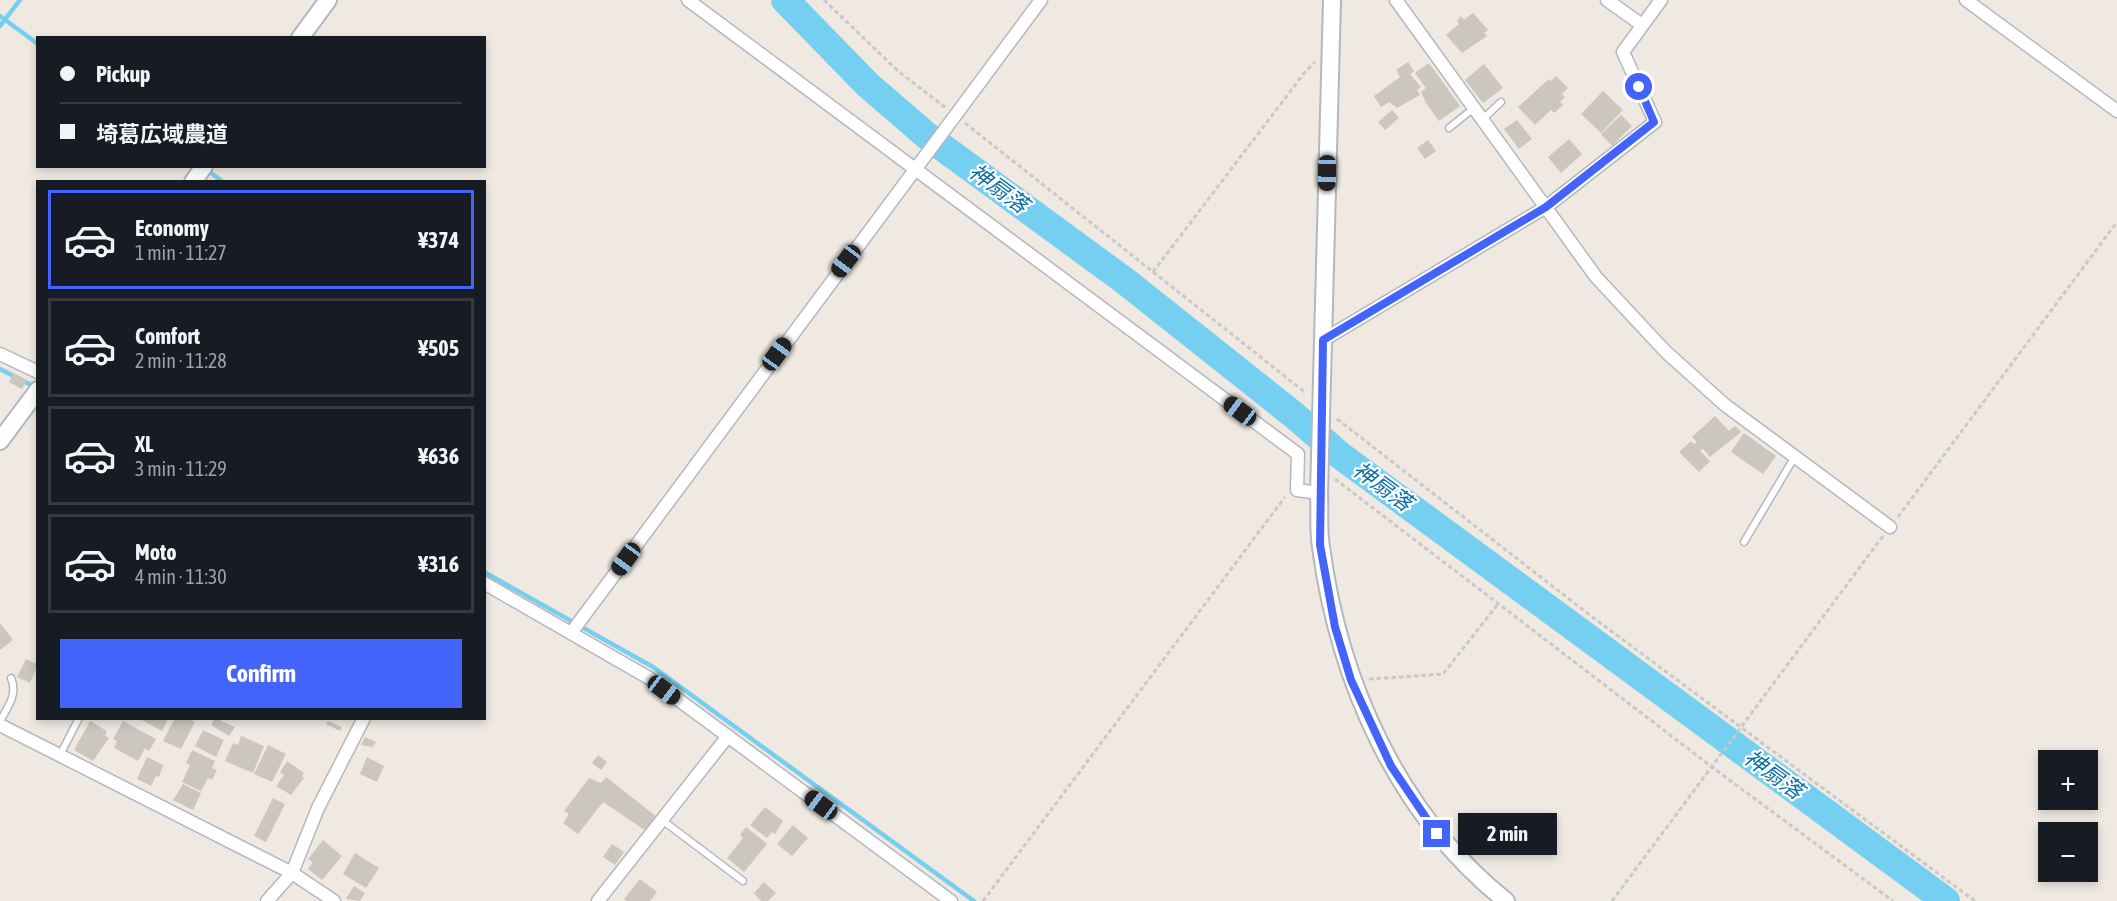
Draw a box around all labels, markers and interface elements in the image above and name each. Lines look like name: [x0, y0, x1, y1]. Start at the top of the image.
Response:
text: Pickup: [96, 61, 151, 87]
route start: [1625, 73, 1652, 100]
text: 埼葛広域農道: [96, 121, 228, 147]
car: [1318, 155, 1336, 191]
water label: 神扇落: [965, 158, 1036, 220]
icon: car: [63, 213, 117, 267]
text: Economy: [135, 215, 209, 241]
text: ¥374: [418, 227, 459, 253]
text: 1 min · 11:27: [135, 241, 227, 264]
car: [828, 241, 864, 281]
icon: car: [63, 321, 117, 375]
text: Comfort: [135, 323, 200, 349]
car: [759, 334, 795, 374]
text: ¥505: [418, 335, 459, 361]
text: 2 min · 11:28: [135, 349, 227, 372]
car: [1220, 393, 1260, 429]
icon: car: [63, 429, 117, 483]
text: XL: [135, 431, 153, 457]
text: ¥636: [418, 443, 459, 469]
water label: 神扇落: [1349, 456, 1420, 518]
text: 3 min · 11:29: [135, 457, 227, 480]
icon: car: [63, 537, 117, 591]
text: Moto: [135, 539, 177, 565]
car: [608, 539, 644, 579]
text: ¥316: [418, 551, 459, 577]
text: 4 min · 11:30: [135, 565, 227, 588]
button: Confirm: [60, 639, 462, 708]
car: [644, 672, 684, 708]
water label: 神扇落: [1740, 744, 1811, 806]
map controls: [2038, 750, 2098, 882]
button: +: [2038, 750, 2098, 810]
car: [801, 787, 841, 823]
callout: 2 min: [1458, 813, 1557, 855]
route end: [1423, 820, 1450, 847]
text: 2 min: [1487, 822, 1528, 845]
button: −: [2038, 822, 2098, 882]

